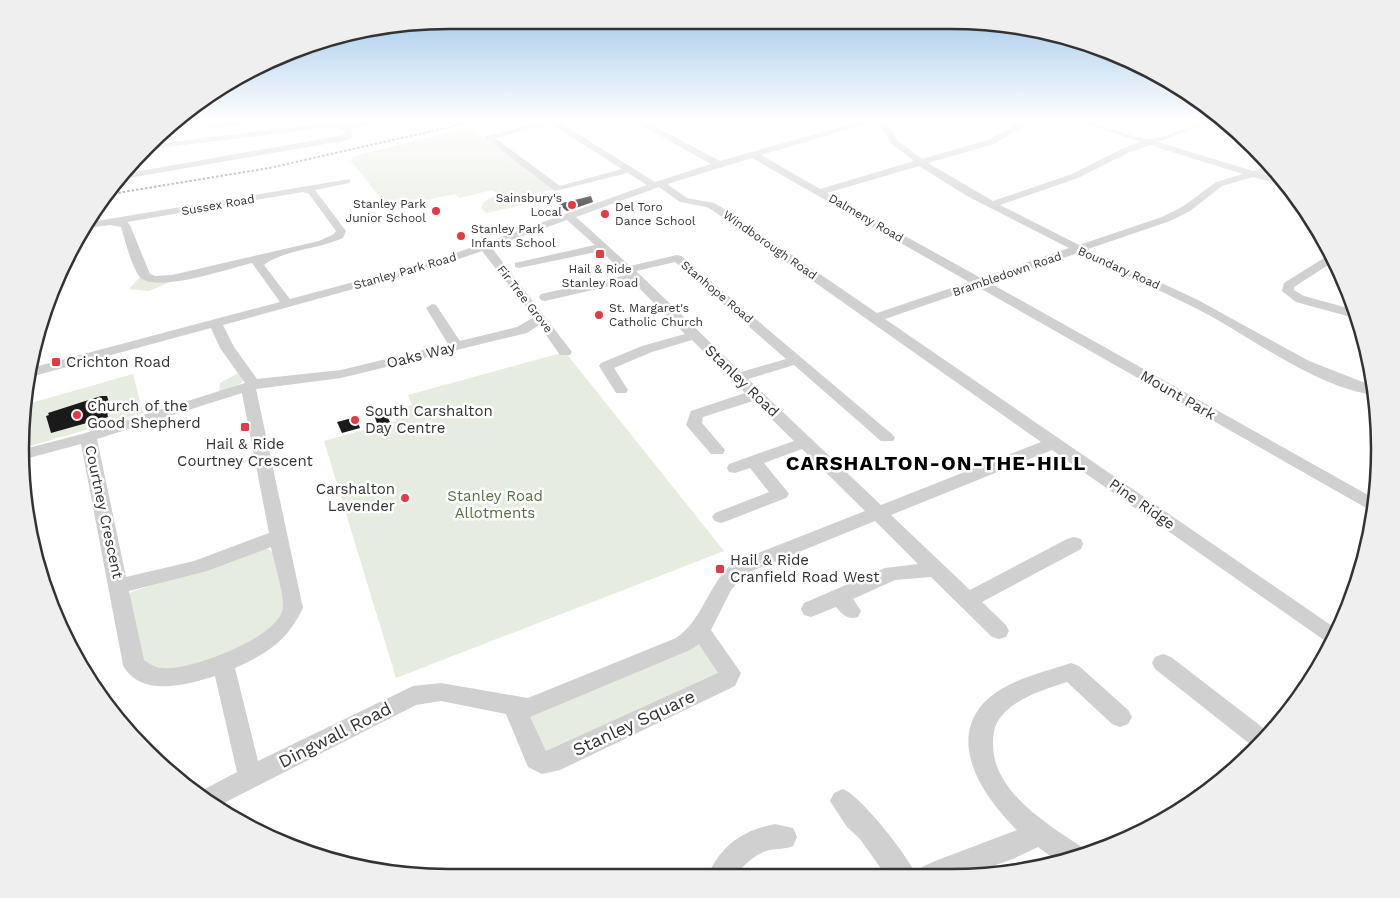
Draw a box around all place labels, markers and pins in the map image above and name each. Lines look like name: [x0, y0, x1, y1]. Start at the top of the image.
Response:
place label: Sainsbury's Local: [496, 191, 562, 219]
place label: Stanley Park Junior School: [345, 197, 426, 225]
marker: Sainsbury's Local: [566, 199, 578, 211]
place label: Del Toro Dance School: [615, 200, 696, 228]
marker: Stanley Park Junior School: [430, 205, 442, 217]
marker: Del Toro Dance School: [599, 208, 611, 220]
place label: Stanley Park Infants School: [471, 222, 556, 250]
marker: Stanley Park Infants School: [455, 230, 467, 242]
marker: Hail & Ride Stanley Road: [594, 248, 606, 260]
place label: Hail & Ride Stanley Road: [562, 262, 638, 290]
place label: St. Margaret's Catholic Church: [609, 301, 703, 329]
marker: St. Margaret's Catholic Church: [593, 309, 605, 321]
place label: Crichton Road: [66, 353, 170, 371]
marker: Crichton Road: [50, 356, 62, 368]
place label: Church of the Good Shepherd: [87, 397, 201, 432]
place label: South Carshalton Day Centre: [365, 402, 493, 437]
marker: Church of the Good Shepherd: [71, 409, 83, 421]
marker: South Carshalton Day Centre: [349, 414, 361, 426]
marker: Hail & Ride Courtney Crescent: [239, 421, 251, 433]
place label: Hail & Ride Courtney Crescent: [177, 435, 314, 470]
place label: Carshalton Lavender: [316, 480, 395, 515]
marker: Carshalton Lavender: [399, 492, 411, 504]
place label: Hail & Ride Cranfield Road West: [730, 551, 880, 586]
marker: Hail & Ride Cranfield Road West: [714, 563, 726, 575]

